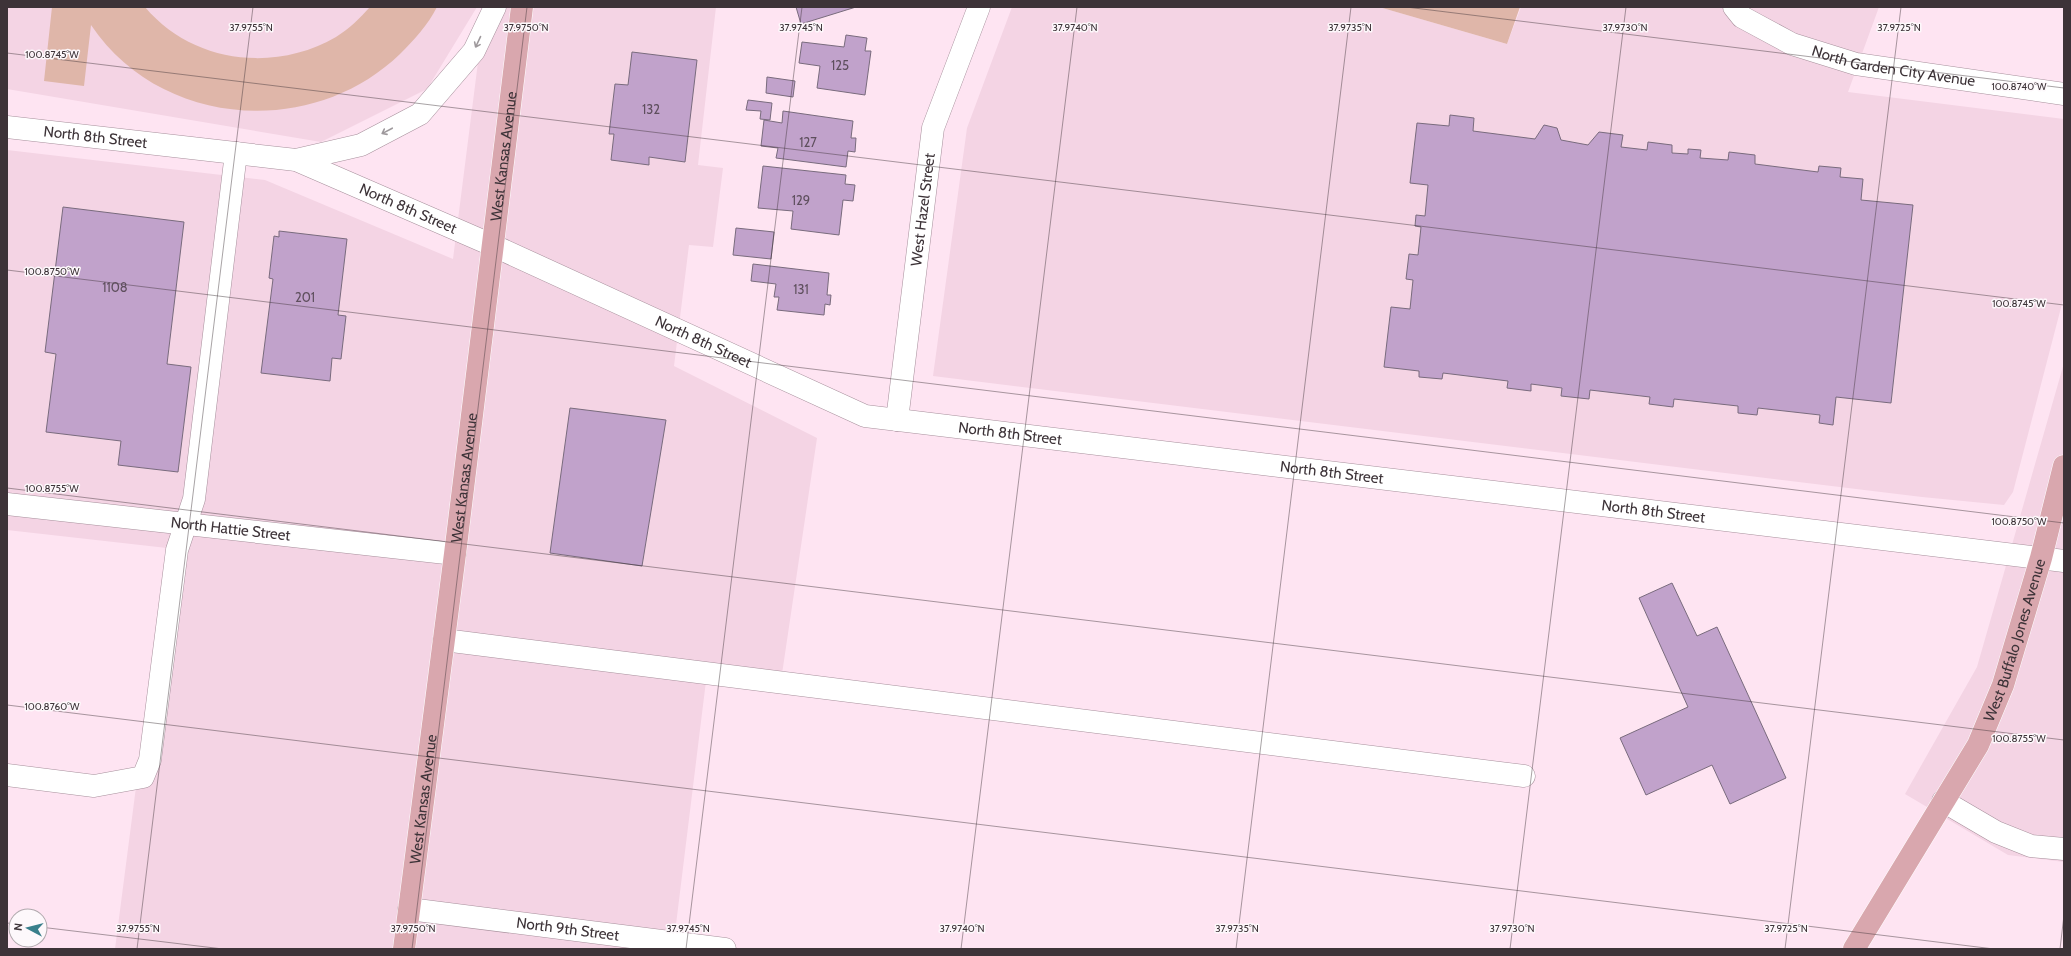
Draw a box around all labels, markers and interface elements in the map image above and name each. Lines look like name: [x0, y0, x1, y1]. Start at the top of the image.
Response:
text: 37.9755°N: [229, 21, 273, 34]
text: 37.9750°N: [503, 21, 549, 34]
text: 37.9745°N: [779, 21, 823, 34]
text: 37.9740°N: [1052, 21, 1098, 34]
text: 37.9735°N: [1328, 21, 1372, 34]
text: 37.9730°N: [1602, 21, 1648, 34]
text: 37.9725°N: [1877, 21, 1921, 34]
one-way arrow: [474, 36, 481, 48]
street label: North Garden City Avenue: [1810, 42, 1977, 90]
text: 100.8745°W: [25, 48, 79, 61]
house number: 125: [831, 57, 849, 73]
text: 100.8740°W: [1992, 80, 2047, 93]
street label: West Kansas Avenue: [487, 90, 521, 222]
house number: 132: [642, 101, 660, 117]
street label: North 8th Street: [43, 122, 148, 152]
one-way arrow: [381, 128, 393, 136]
house number: 127: [799, 134, 817, 150]
street label: West Hazel Street: [907, 152, 939, 267]
street label: North 8th Street: [357, 180, 459, 238]
house number: 129: [792, 192, 810, 208]
text: 100.8750°W: [25, 265, 80, 278]
house number: 1108: [102, 279, 128, 295]
house number: 131: [793, 281, 809, 297]
house number: 201: [295, 289, 315, 305]
text: 100.8745°W: [1992, 297, 2046, 310]
street label: North 8th Street: [652, 312, 754, 372]
street label: West Kansas Avenue: [447, 412, 481, 544]
street label: North 8th Street: [957, 418, 1063, 449]
street label: North 8th Street: [1279, 457, 1385, 488]
text: 100.8755°W: [25, 482, 79, 495]
street label: North 8th Street: [1601, 496, 1706, 527]
street label: North Hattie Street: [170, 513, 291, 545]
text: 100.8750°W: [1992, 515, 2047, 528]
street label: West Buffalo Jones Avenue: [1980, 556, 2049, 724]
text: 100.8760°W: [24, 700, 80, 713]
text: 100.8755°W: [1992, 732, 2046, 745]
street label: West Kansas Avenue: [406, 733, 441, 865]
north arrow: [8, 908, 48, 948]
street label: North 9th Street: [515, 914, 620, 945]
text: N: [11, 922, 25, 931]
text: 37.9755°N: [116, 922, 160, 935]
text: 37.9750°N: [390, 922, 436, 935]
text: 37.9745°N: [666, 922, 710, 935]
text: 37.9740°N: [939, 922, 985, 935]
text: 37.9735°N: [1215, 922, 1259, 935]
text: 37.9730°N: [1489, 922, 1535, 935]
text: 37.9725°N: [1764, 922, 1808, 935]

